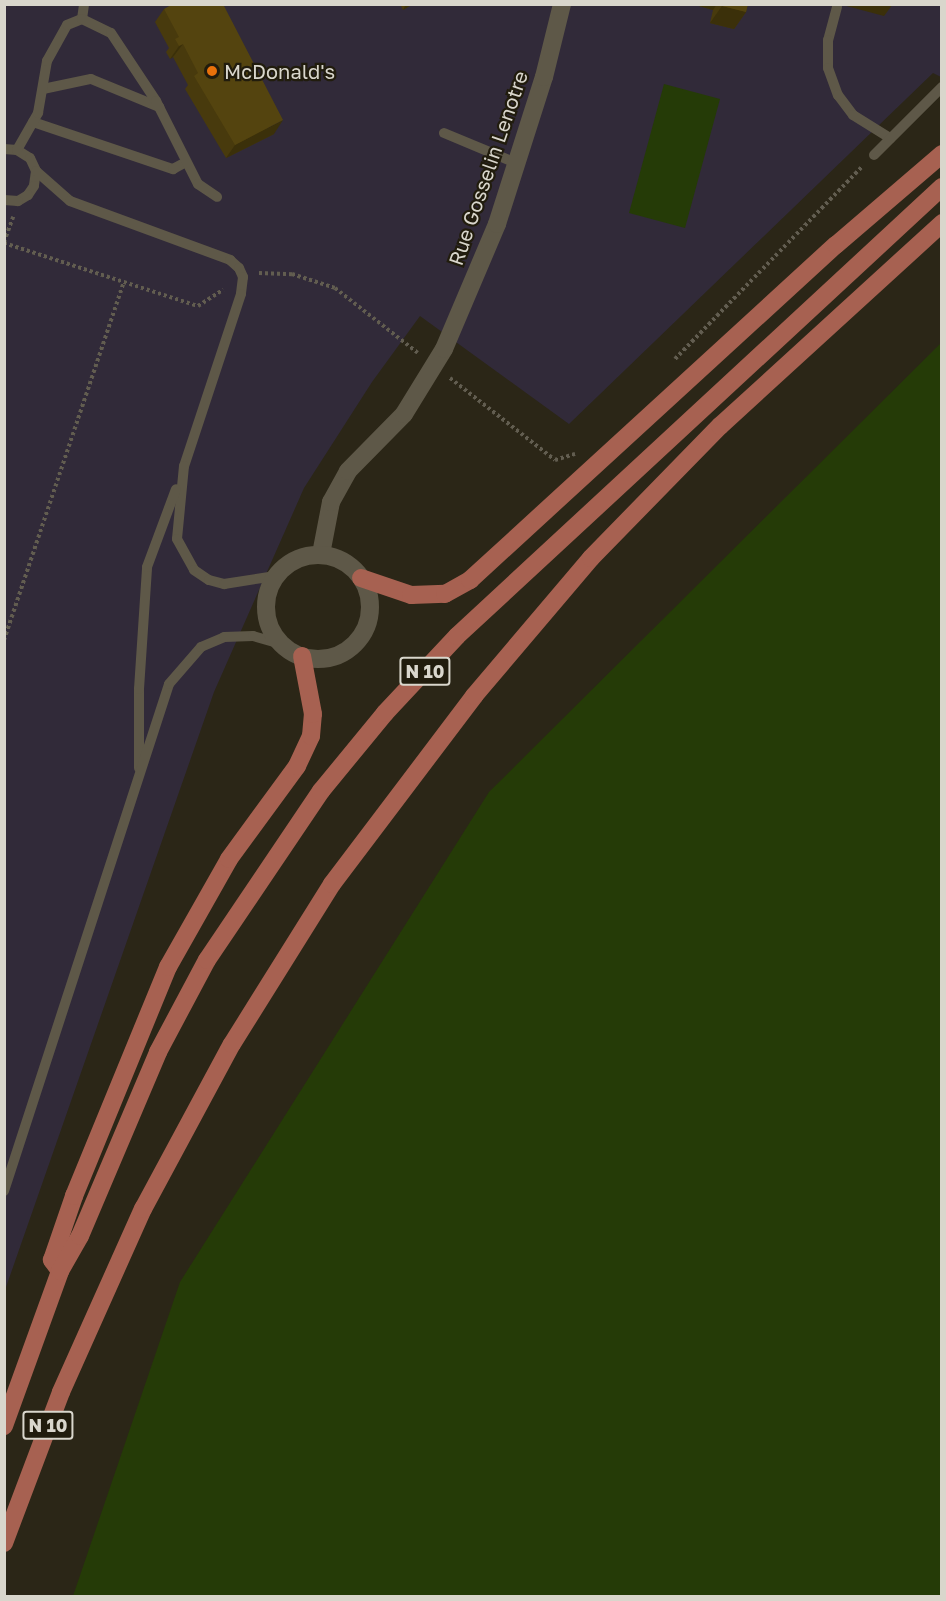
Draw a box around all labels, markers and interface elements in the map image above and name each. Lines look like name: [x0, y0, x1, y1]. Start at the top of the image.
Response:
place label: McDonald's: [224, 59, 335, 83]
marker: McDonald's: [205, 64, 219, 78]
street label: Rue Gosselin Lenotre: [443, 68, 533, 268]
road number: N 10: [398, 656, 452, 686]
road number: N 10: [21, 1410, 75, 1440]

